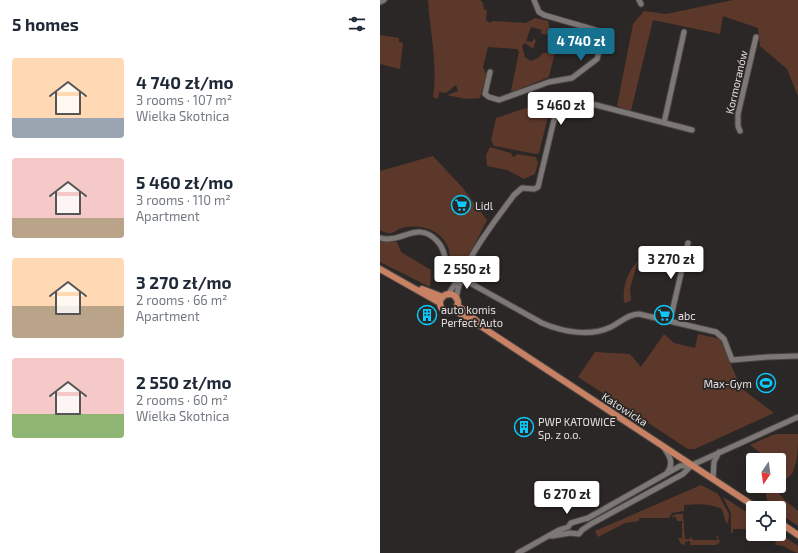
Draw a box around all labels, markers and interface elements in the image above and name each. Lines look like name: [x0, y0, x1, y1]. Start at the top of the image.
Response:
icon: filters: [346, 13, 368, 35]
text: 5 homes: [12, 14, 79, 34]
pin: 4 740 zł: [540, 28, 622, 62]
text: 4 740 zł: [557, 33, 605, 49]
street label: Kormoranów: [722, 49, 750, 115]
text: 4 740 zł/mo: [136, 72, 234, 92]
icon: home: [44, 74, 92, 122]
text: 3 rooms · 107 m²: [136, 92, 232, 108]
pin: 5 460 zł: [520, 92, 602, 126]
text: 5 460 zł: [537, 97, 585, 113]
text: Wielka Skotnica: [136, 108, 229, 124]
text: 5 460 zł/mo: [136, 172, 233, 192]
icon: home: [44, 174, 92, 222]
text: 3 rooms · 110 m²: [136, 192, 231, 208]
supermarket icon: Lidl: [450, 194, 472, 216]
place label: Lidl: [475, 199, 494, 212]
text: Apartment: [136, 208, 200, 224]
pin: 3 270 zł: [630, 246, 712, 280]
text: 3 270 zł: [647, 251, 695, 267]
pin: 2 550 zł: [426, 256, 508, 290]
text: 2 550 zł: [443, 261, 491, 277]
text: 3 270 zł/mo: [136, 272, 231, 292]
icon: home: [44, 274, 92, 322]
text: 2 rooms · 66 m²: [136, 292, 227, 308]
place label: auto komis Perfect Auto: [441, 303, 503, 329]
building icon: auto komis Perfect Auto: [416, 304, 438, 326]
supermarket icon: abc: [653, 304, 675, 326]
text: Apartment: [136, 308, 200, 324]
place label: abc: [678, 309, 696, 322]
text: 2 550 zł/mo: [136, 372, 232, 392]
sports icon: Max-Gym: [755, 372, 777, 394]
icon: home: [44, 374, 92, 422]
place label: Max-Gym: [703, 377, 752, 390]
street label: Katowicka: [600, 389, 650, 429]
text: 2 rooms · 60 m²: [136, 392, 228, 408]
text: Wielka Skotnica: [136, 408, 229, 424]
place label: PWP KATOWICE Sp. z o.o.: [538, 415, 616, 441]
building icon: PWP KATOWICE Sp. z o.o.: [513, 416, 535, 438]
north arrow: [746, 453, 786, 493]
map controls: [746, 453, 786, 541]
pin: 6 270 zł: [526, 481, 608, 515]
text: 6 270 zł: [543, 486, 591, 502]
button: locate: [746, 501, 786, 541]

